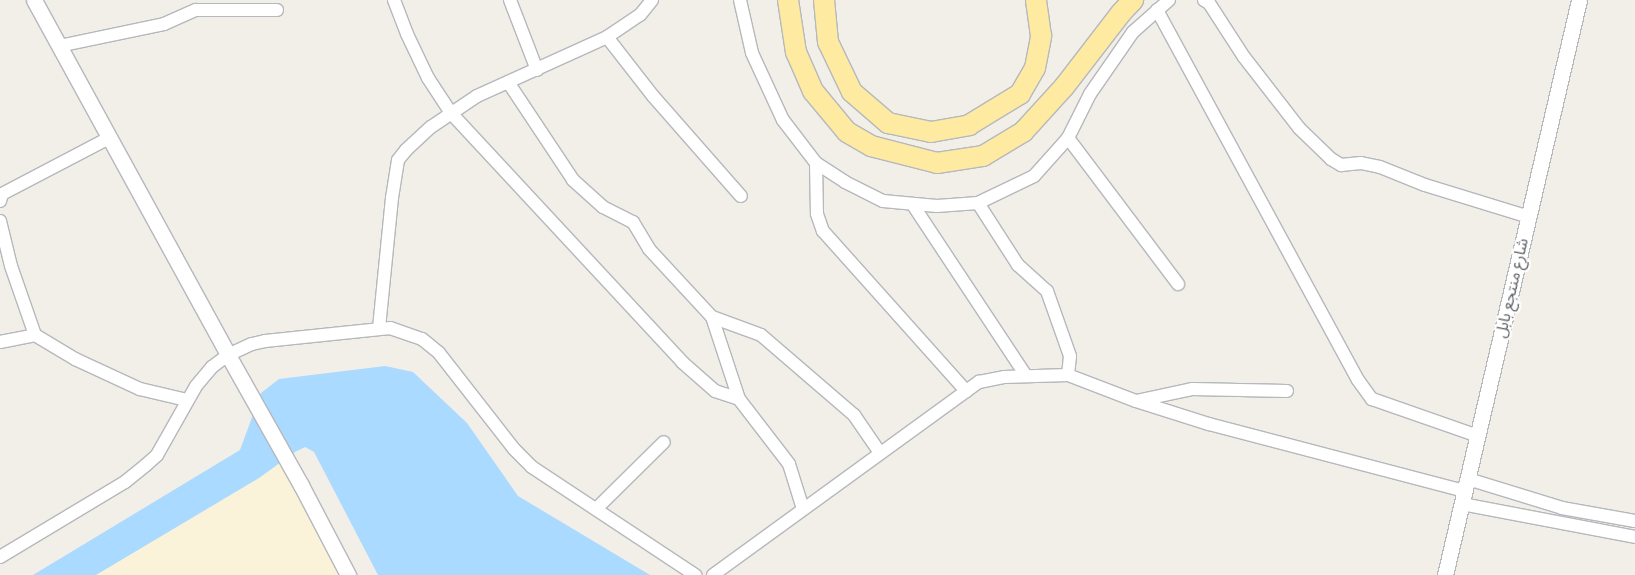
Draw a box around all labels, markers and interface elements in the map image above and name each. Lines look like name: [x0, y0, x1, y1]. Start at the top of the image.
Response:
street label: شارع منتجع بابل: [1491, 236, 1533, 340]

